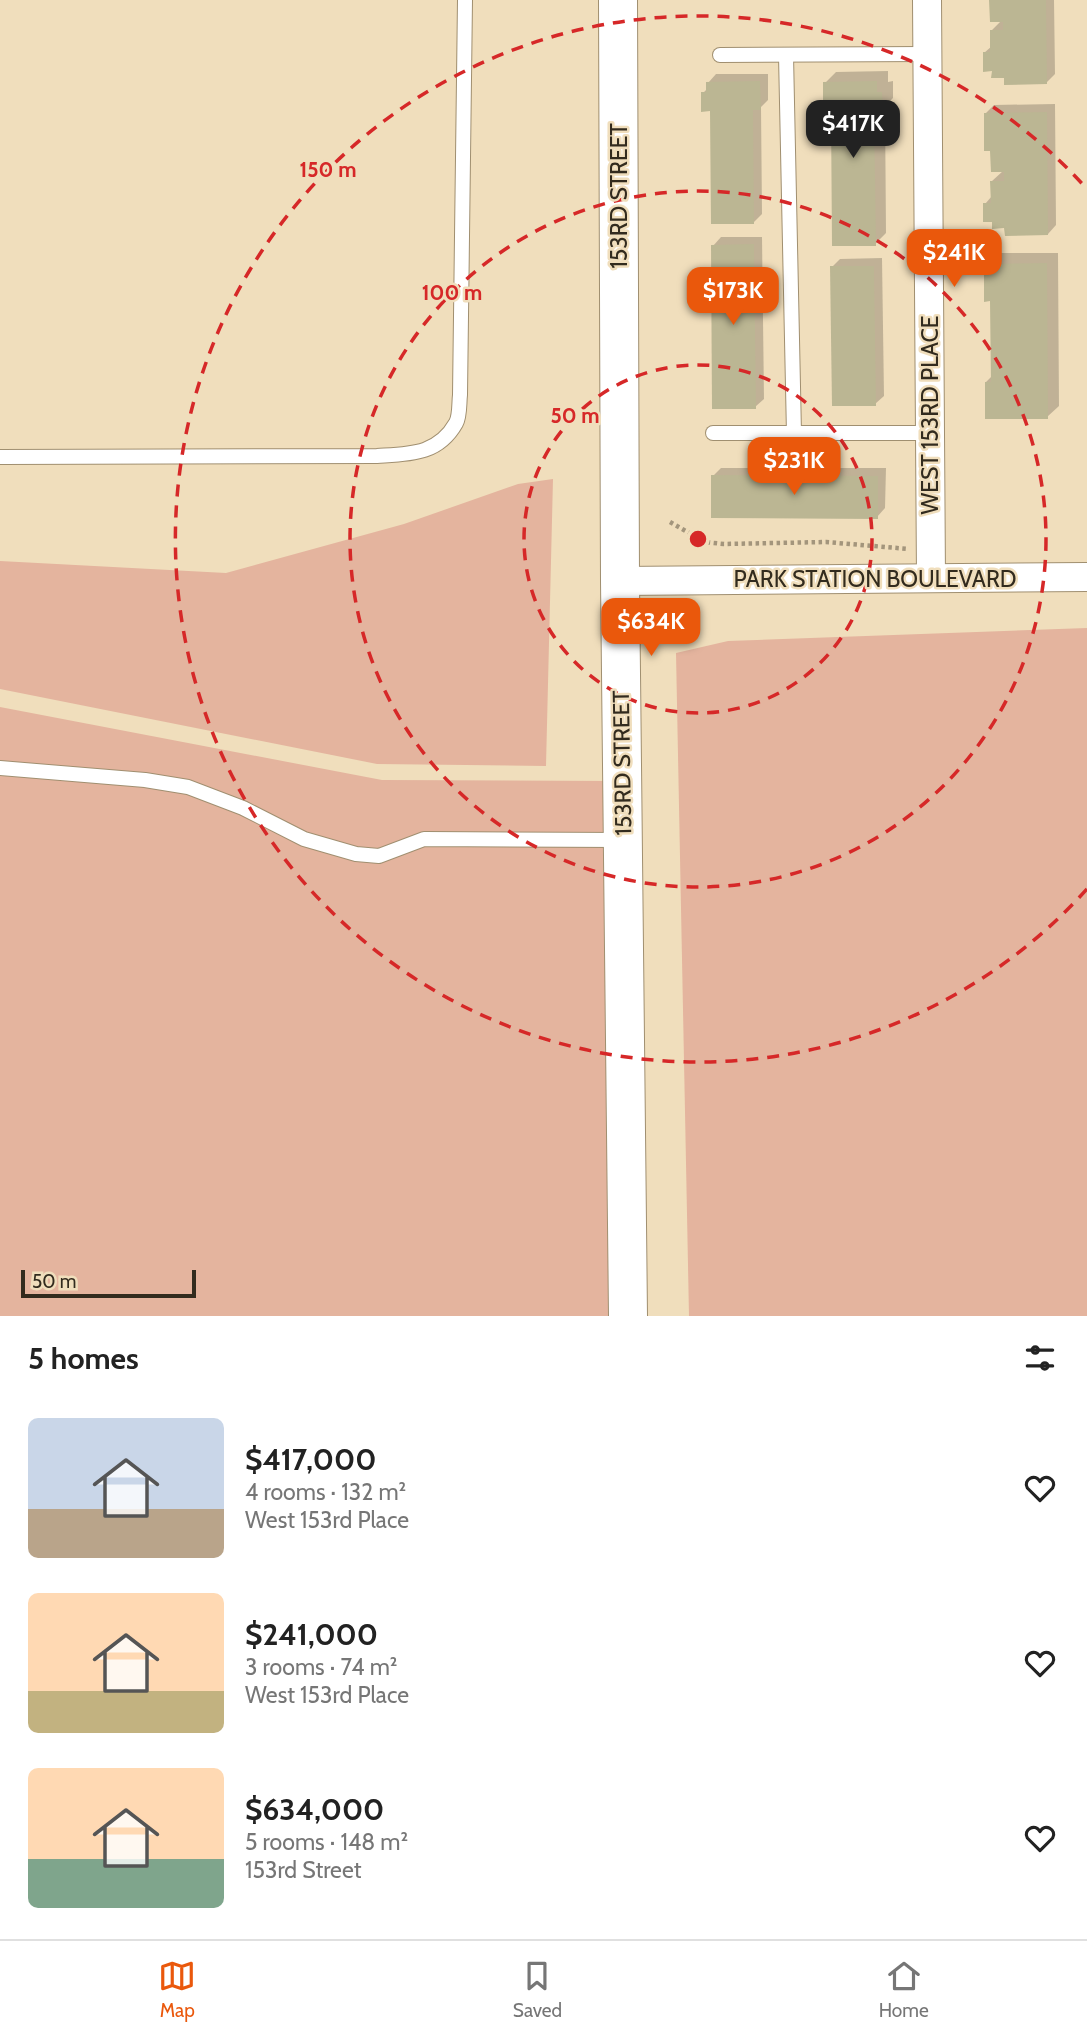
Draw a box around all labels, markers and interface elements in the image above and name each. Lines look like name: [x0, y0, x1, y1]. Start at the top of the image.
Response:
pin: $417K: [804, 100, 902, 160]
text: $417K: [822, 109, 884, 137]
street label: 153RD STREET: [605, 123, 633, 269]
text: 150 m: [300, 157, 356, 182]
pin: $241K: [905, 230, 1003, 289]
text: $241K: [923, 238, 985, 266]
pin: $173K: [684, 268, 782, 327]
text: $173K: [703, 276, 763, 304]
text: 100 m: [422, 280, 482, 305]
street label: WEST 153RD PLACE: [916, 315, 944, 515]
text: 50 m: [550, 403, 600, 428]
pin: $231K: [745, 438, 843, 497]
text: $231K: [764, 446, 824, 474]
centre of rings: [686, 527, 710, 551]
street label: PARK STATION BOULEVARD: [733, 565, 1017, 593]
pin: $634K: [602, 598, 700, 658]
text: $634K: [617, 607, 685, 635]
street label: 153RD STREET: [607, 690, 637, 836]
scale bar: [21, 1267, 196, 1299]
text: 50 m: [32, 1270, 76, 1293]
icon: filters: [1021, 1339, 1059, 1377]
text: 5 homes: [28, 1340, 139, 1377]
text: $417,000: [245, 1441, 376, 1478]
icon: home: [84, 1446, 168, 1530]
icon: heart: [1021, 1469, 1059, 1507]
text: 4 rooms · 132 m²: [245, 1478, 406, 1506]
text: West 153rd Place: [245, 1506, 409, 1534]
text: $241,000: [245, 1616, 378, 1653]
icon: home: [84, 1621, 168, 1705]
icon: heart: [1021, 1644, 1059, 1682]
text: 3 rooms · 74 m²: [245, 1653, 397, 1681]
text: West 153rd Place: [245, 1681, 409, 1709]
text: $634,000: [245, 1791, 384, 1828]
icon: home: [84, 1796, 168, 1880]
icon: heart: [1021, 1819, 1059, 1857]
text: 5 rooms · 148 m²: [245, 1828, 408, 1856]
text: 153rd Street: [245, 1856, 361, 1884]
tab: Map: [158, 1957, 196, 2022]
tab: Saved: [513, 1957, 562, 2022]
tab: Home: [879, 1957, 929, 2022]

